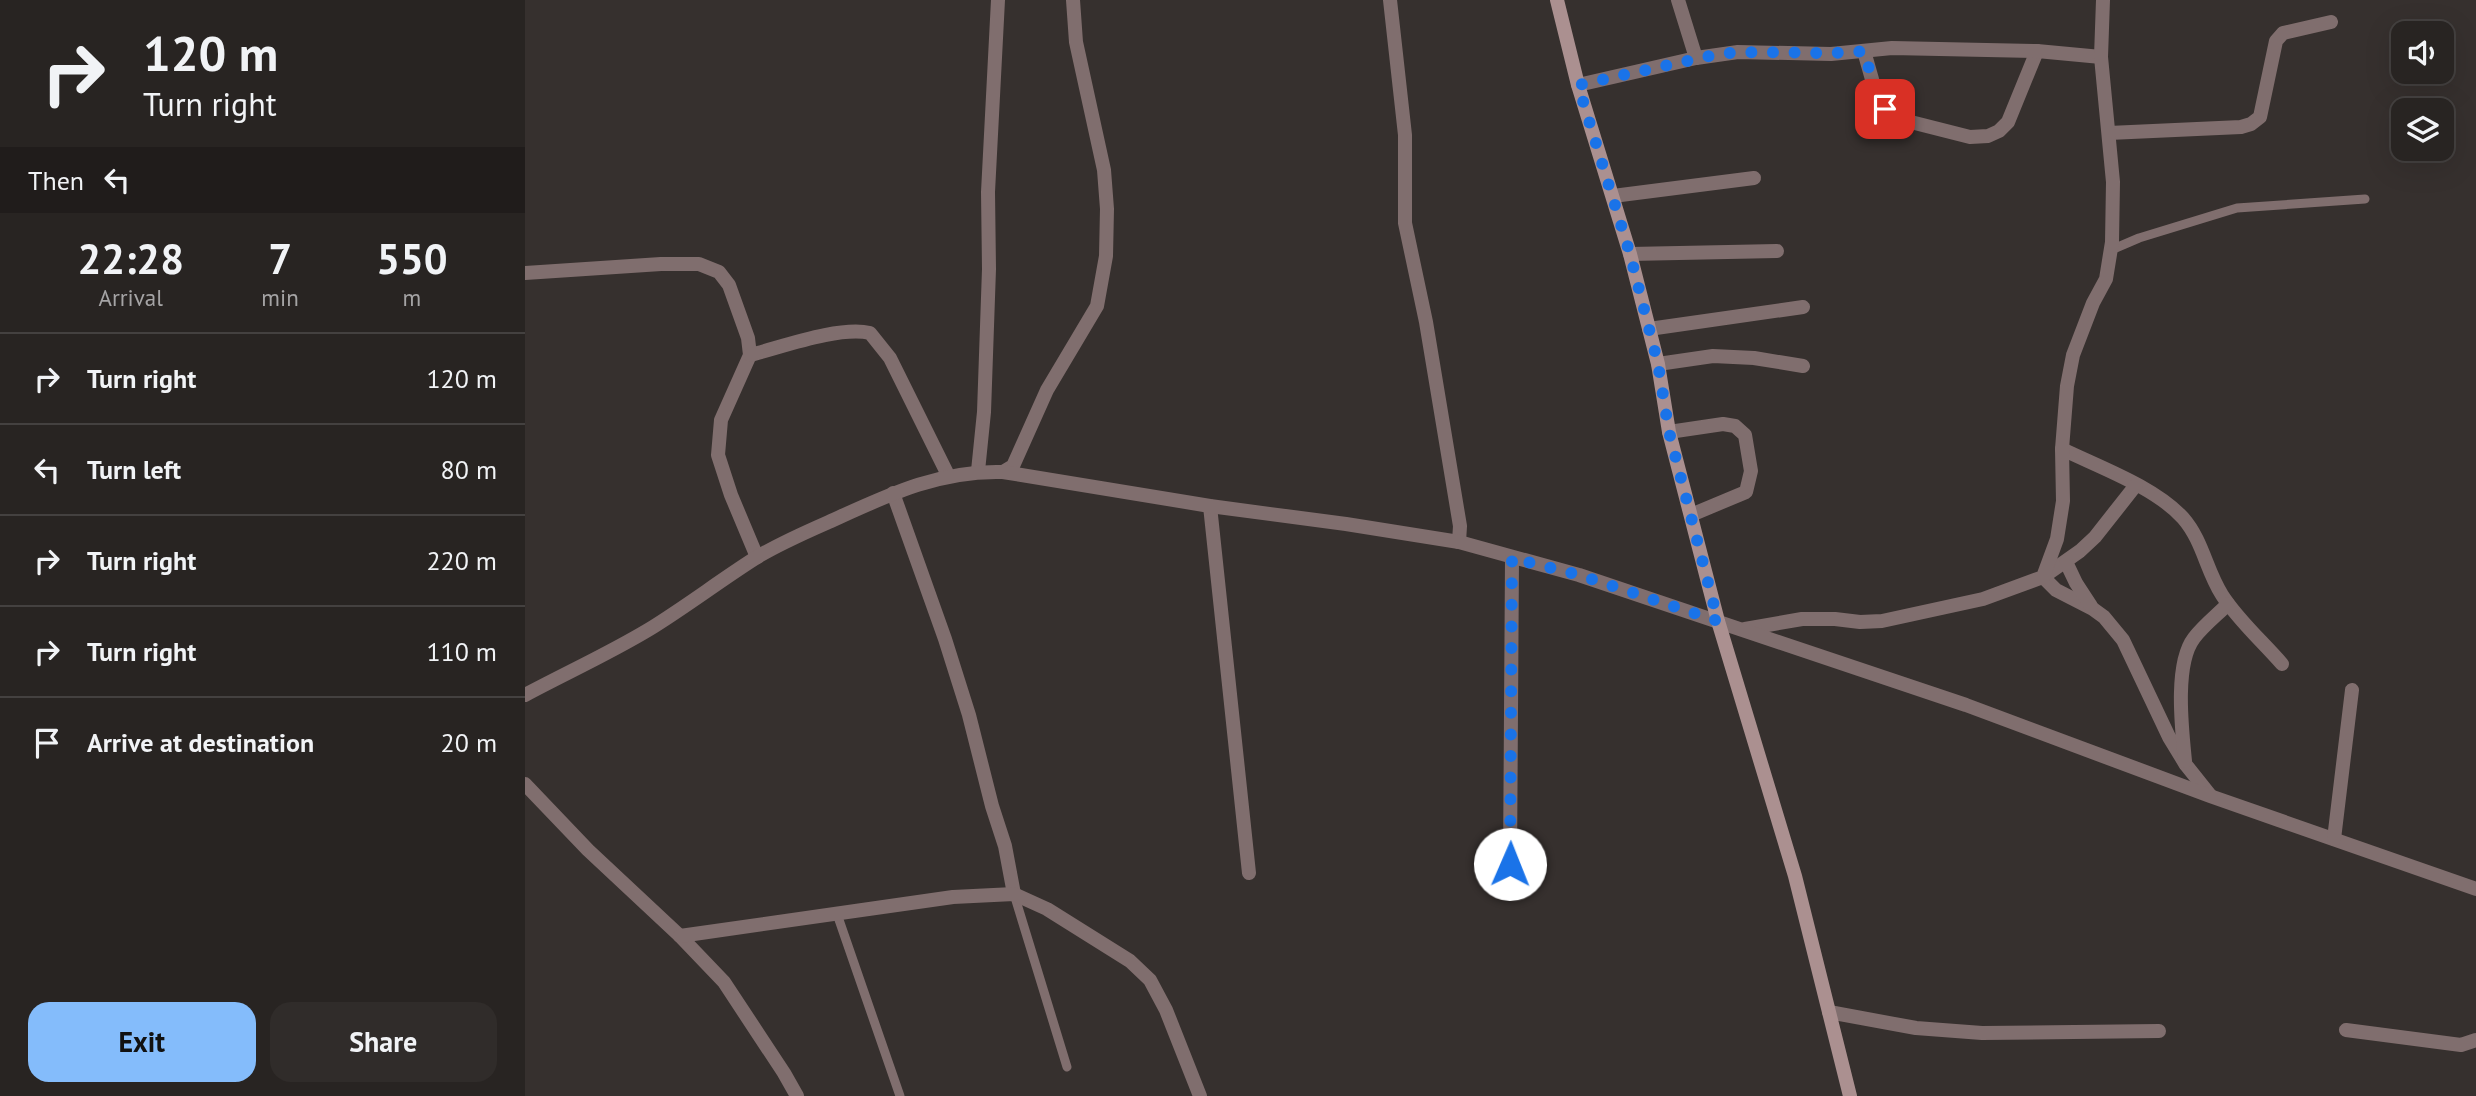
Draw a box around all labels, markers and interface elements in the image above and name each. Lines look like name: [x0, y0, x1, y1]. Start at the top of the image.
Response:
text: 120 m: [143, 21, 278, 85]
map controls: [2391, 21, 2454, 161]
button: sound: [2391, 21, 2454, 84]
icon: right: [28, 28, 119, 119]
pin: [1855, 79, 1915, 139]
text: Turn right: [143, 83, 277, 125]
icon: arrive: [1866, 90, 1904, 128]
button: layers: [2391, 98, 2454, 161]
icon: left: [98, 161, 136, 199]
text: Then: [28, 164, 84, 197]
text: 22:28: [77, 231, 184, 286]
text: 7: [268, 231, 292, 286]
text: 550: [376, 231, 448, 286]
text: Arrival: [98, 283, 163, 312]
text: min: [261, 283, 299, 312]
text: m: [403, 283, 421, 312]
icon: right: [28, 360, 66, 398]
text: Turn right: [87, 362, 196, 395]
text: 120 m: [426, 362, 497, 395]
icon: left: [28, 451, 66, 489]
text: Turn left: [87, 453, 181, 486]
text: 80 m: [441, 453, 497, 486]
icon: right: [28, 542, 66, 580]
text: Turn right: [87, 544, 196, 577]
text: 220 m: [426, 544, 497, 577]
icon: right: [28, 633, 66, 671]
text: Turn right: [87, 635, 196, 668]
text: 110 m: [426, 635, 497, 668]
icon: arrive: [28, 724, 66, 762]
text: Arrive at destination: [87, 726, 314, 759]
text: 20 m: [441, 726, 497, 759]
position arrow: [1473, 827, 1547, 901]
button: Exit: [28, 1002, 256, 1082]
button: Share: [270, 1002, 497, 1082]

